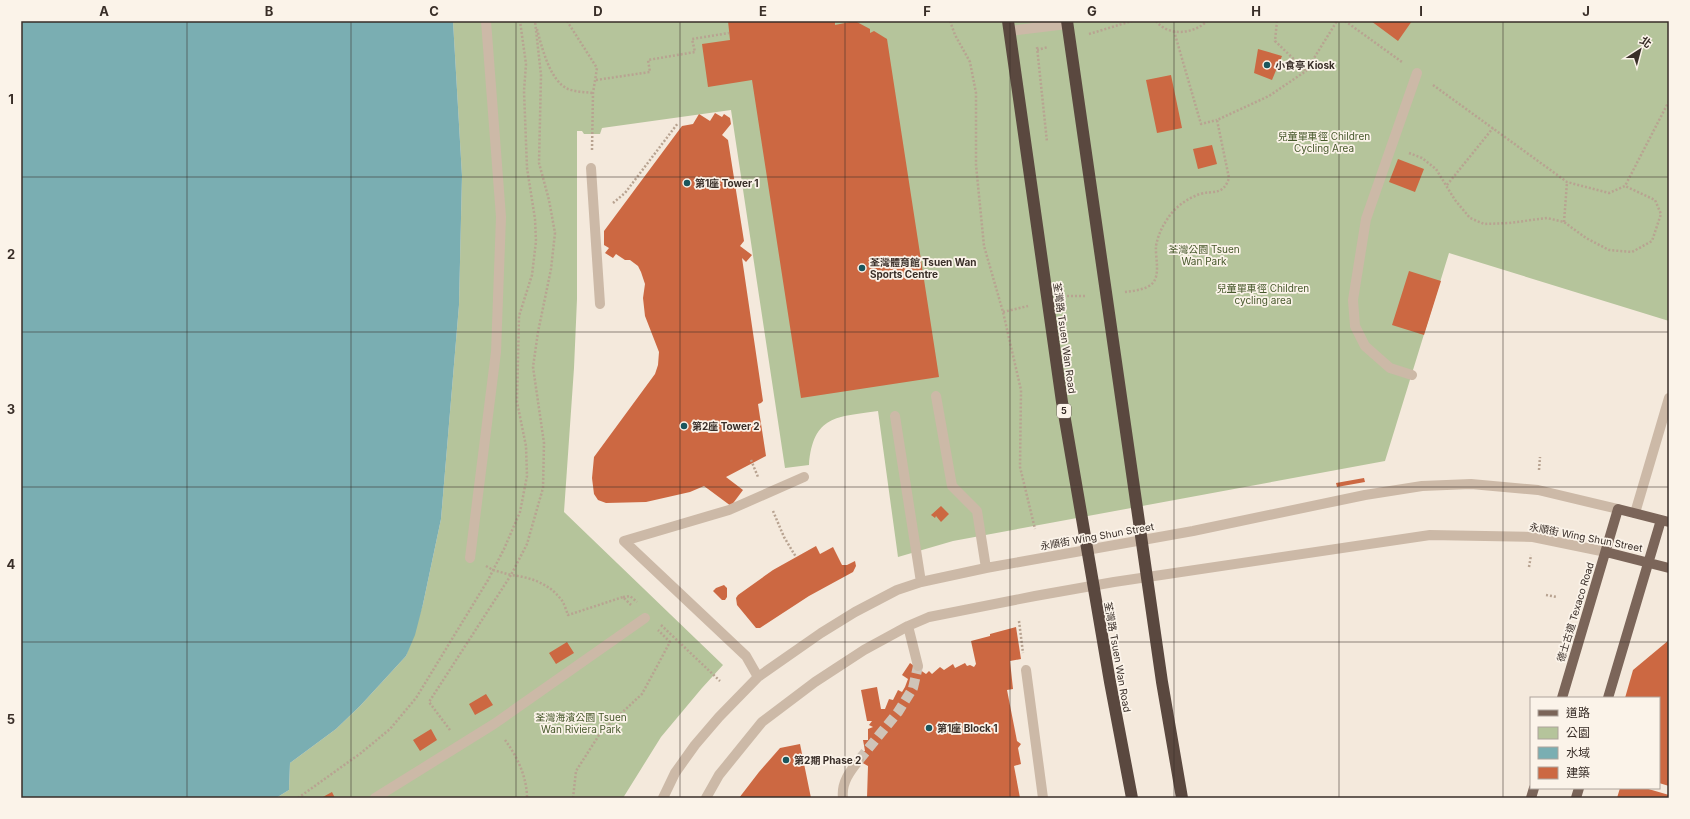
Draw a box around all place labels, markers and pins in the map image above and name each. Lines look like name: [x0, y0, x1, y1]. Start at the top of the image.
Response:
place label: 小食亭 Kiosk: [1275, 59, 1335, 71]
marker: 小食亭 Kiosk: [1262, 60, 1272, 70]
place label: 第1座 Tower 1: [695, 177, 759, 189]
marker: 第1座 Tower 1: [682, 178, 692, 188]
place label: 荃灣體育館 Tsuen Wan Sports Centre: [870, 256, 977, 280]
marker: 荃灣體育館 Tsuen Wan Sports Centre: [857, 263, 867, 273]
place label: 第2座 Tower 2: [692, 420, 760, 432]
marker: 第2座 Tower 2: [679, 421, 689, 431]
place label: 第1座 Block 1: [937, 722, 998, 734]
marker: 第1座 Block 1: [924, 723, 934, 733]
place label: 第2期 Phase 2: [794, 754, 861, 766]
marker: 第2期 Phase 2: [781, 755, 791, 765]

